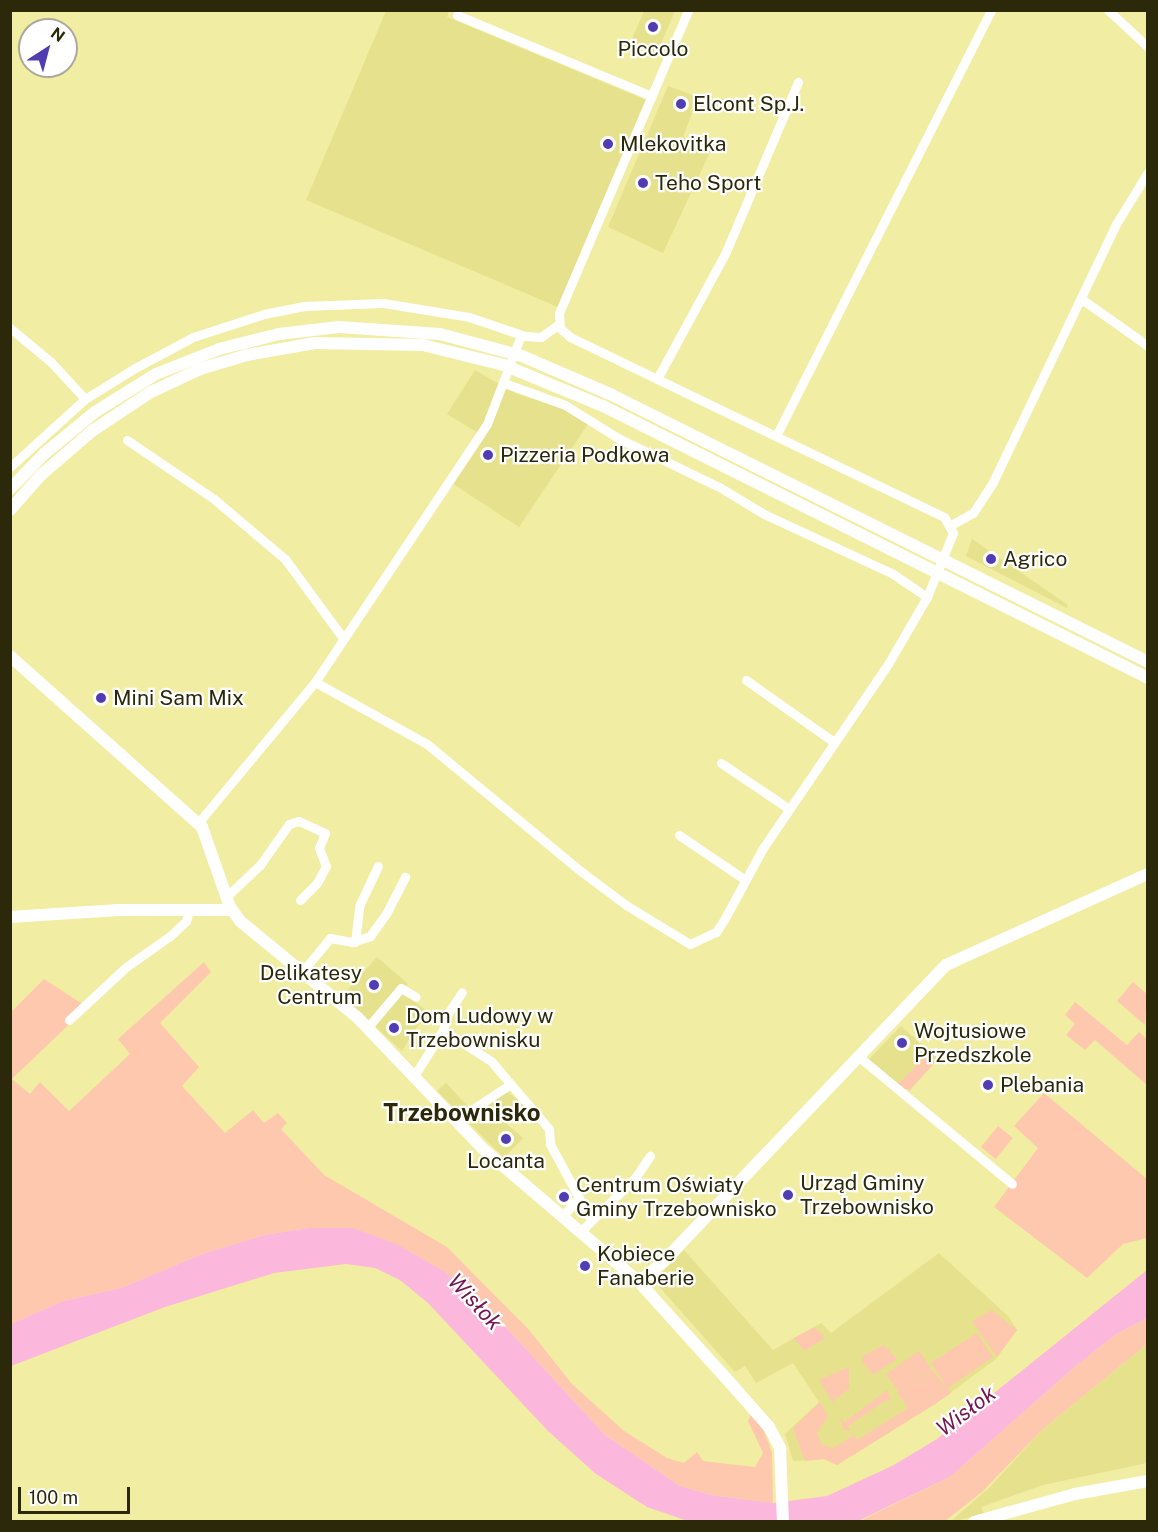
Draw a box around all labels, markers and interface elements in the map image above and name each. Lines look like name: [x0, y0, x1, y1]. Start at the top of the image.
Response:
north arrow: [18, 18, 78, 78]
marker: Piccolo: [646, 20, 660, 34]
text: N: [47, 23, 68, 46]
place label: Piccolo: [618, 36, 688, 62]
place label: Elcont Sp.J.: [693, 91, 804, 117]
marker: Elcont Sp.J.: [674, 97, 688, 111]
place label: Mlekovitka: [620, 131, 726, 157]
marker: Mlekovitka: [601, 137, 615, 151]
place label: Teho Sport: [655, 170, 762, 196]
marker: Teho Sport: [636, 176, 650, 190]
place label: Pizzeria Podkowa: [500, 442, 669, 468]
marker: Pizzeria Podkowa: [481, 448, 495, 462]
place label: Agrico: [1003, 546, 1067, 572]
marker: Agrico: [984, 552, 998, 566]
place label: Mini Sam Mix: [113, 685, 244, 711]
marker: Mini Sam Mix: [94, 691, 108, 705]
place label: Delikatesy Centrum: [260, 960, 362, 1010]
marker: Delikatesy Centrum: [367, 978, 381, 992]
place label: Dom Ludowy w Trzebownisku: [406, 1003, 554, 1053]
place label: Wojtusiowe Przedszkole: [914, 1018, 1032, 1068]
marker: Dom Ludowy w Trzebownisku: [387, 1021, 401, 1035]
marker: Wojtusiowe Przedszkole: [895, 1036, 909, 1050]
place label: Plebania: [1000, 1072, 1084, 1098]
marker: Plebania: [981, 1078, 995, 1092]
district label: Trzebownisko: [383, 1099, 541, 1127]
marker: Locanta: [499, 1132, 513, 1146]
place label: Locanta: [467, 1148, 545, 1174]
place label: Urząd Gminy Trzebownisko: [800, 1170, 934, 1220]
place label: Centrum Oświaty Gminy Trzebownisko: [576, 1172, 777, 1222]
marker: Urząd Gminy Trzebownisko: [781, 1188, 795, 1202]
marker: Centrum Oświaty Gminy Trzebownisko: [557, 1190, 571, 1204]
place label: Kobiece Fanaberie: [597, 1241, 694, 1291]
marker: Kobiece Fanaberie: [578, 1259, 592, 1273]
water label: Wisłok: [442, 1268, 508, 1336]
water label: Wisłok: [931, 1380, 1001, 1442]
scale bar: [21, 1475, 134, 1513]
text: 100 m: [29, 1487, 78, 1508]

